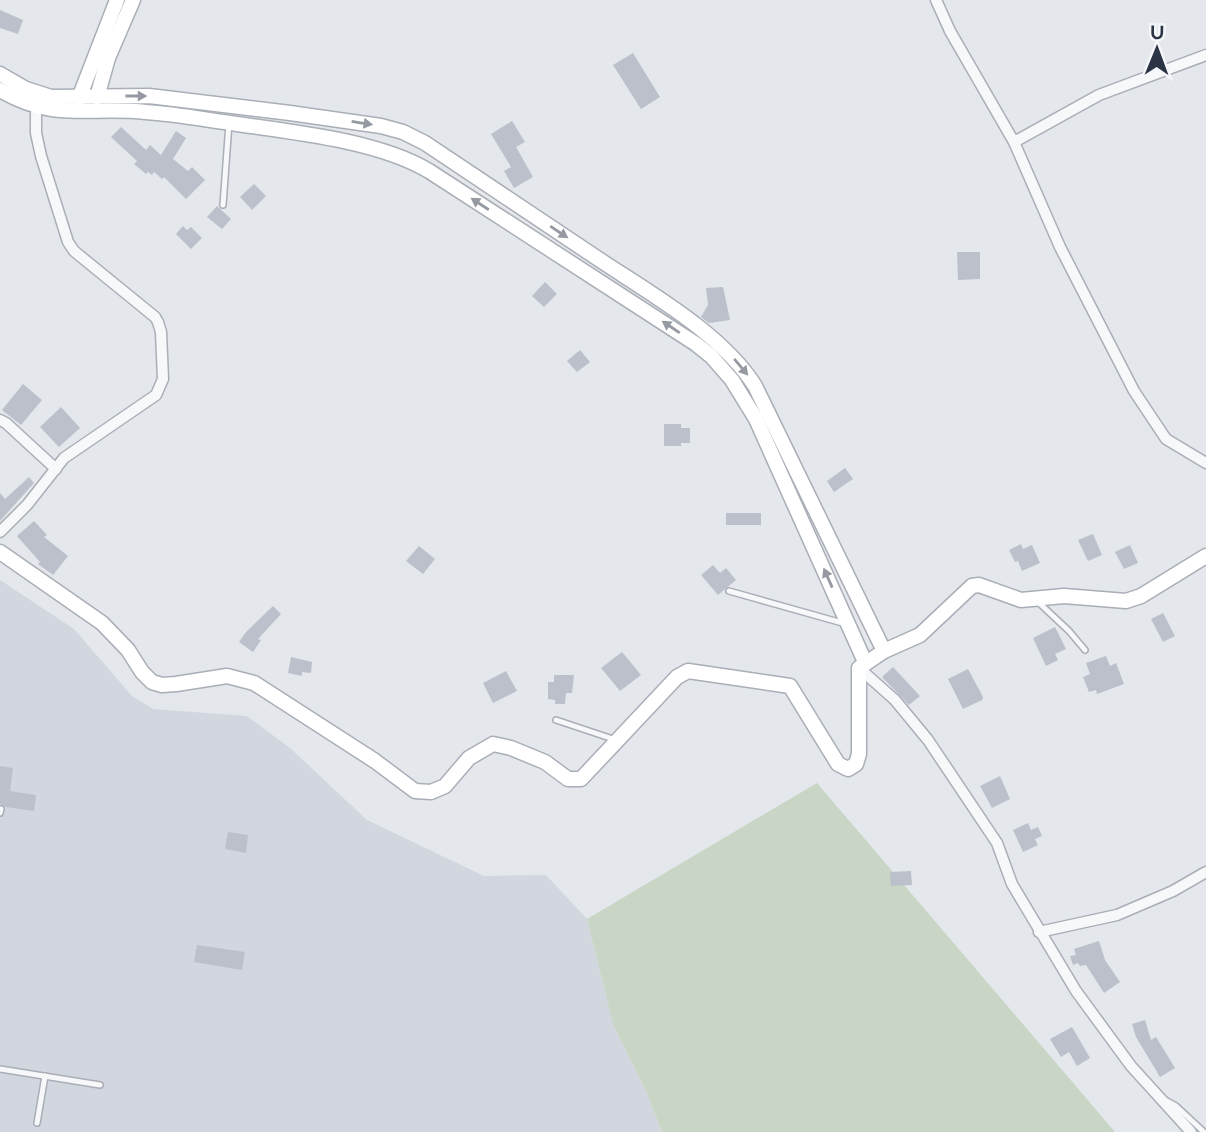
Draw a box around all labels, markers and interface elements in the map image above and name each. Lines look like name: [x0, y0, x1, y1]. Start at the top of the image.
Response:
north arrow: [1122, 14, 1192, 84]
text: U: [1150, 21, 1165, 43]
one-way arrow: [126, 90, 148, 102]
one-way arrow: [351, 118, 373, 129]
one-way arrow: [470, 198, 489, 211]
one-way arrow: [549, 226, 569, 239]
one-way arrow: [661, 321, 680, 334]
one-way arrow: [733, 359, 748, 376]
one-way arrow: [822, 567, 833, 588]

